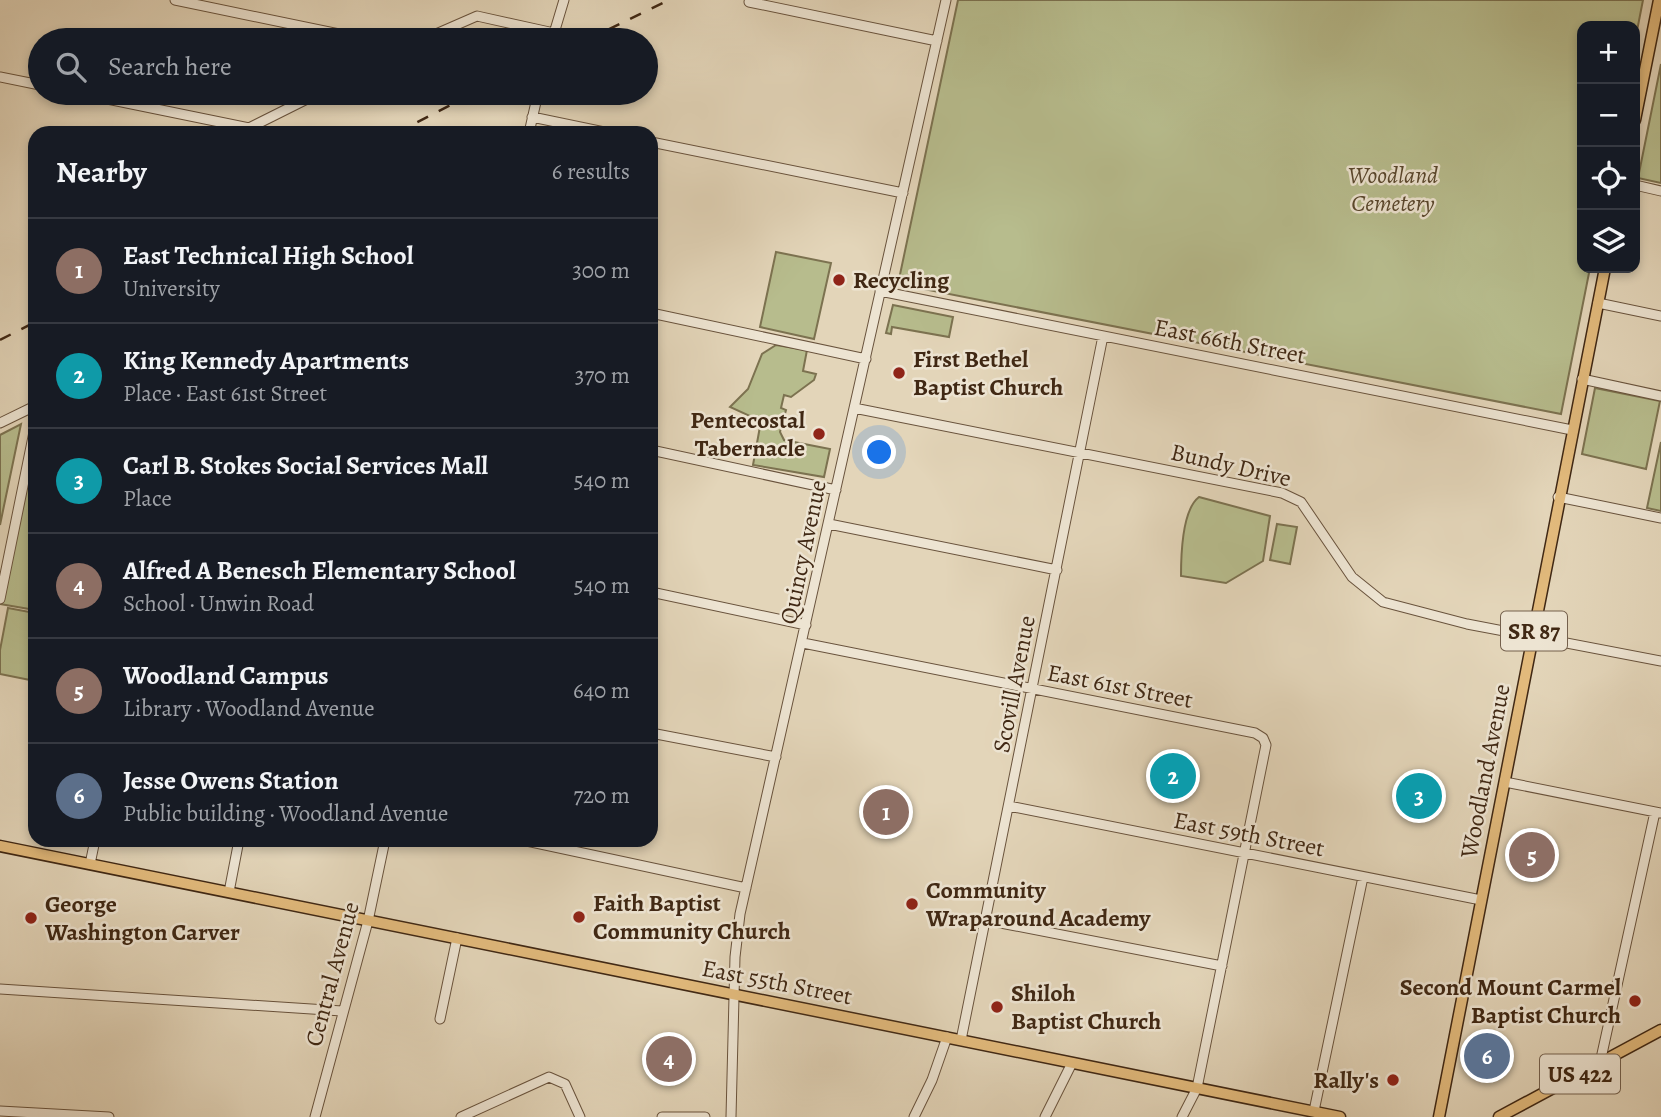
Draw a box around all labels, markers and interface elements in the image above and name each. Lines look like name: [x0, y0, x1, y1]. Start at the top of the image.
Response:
map controls: [1577, 21, 1640, 273]
button: +: [1577, 21, 1640, 84]
search box: [28, 28, 658, 105]
icon: search: [52, 48, 90, 86]
text: Search here: [108, 49, 232, 84]
button: −: [1577, 84, 1640, 147]
button: locate: [1577, 147, 1640, 210]
text: Nearby: [56, 152, 147, 192]
text: 6 results: [552, 156, 630, 187]
park label: Woodland Cemetery: [1348, 159, 1438, 219]
button: layers: [1577, 210, 1640, 273]
text: East Technical High School: [123, 238, 414, 273]
text: 1: [75, 255, 83, 286]
text: 300 m: [572, 255, 630, 286]
place label: Recycling: [853, 264, 950, 296]
marker: Recycling: [831, 272, 847, 288]
text: University: [123, 273, 220, 304]
street label: East 66th Street: [1151, 311, 1309, 371]
text: King Kennedy Apartments: [123, 343, 409, 378]
place label: First Bethel Baptist Church: [913, 343, 1063, 403]
text: 2: [73, 360, 85, 391]
text: 370 m: [575, 360, 630, 391]
marker: First Bethel Baptist Church: [891, 365, 907, 381]
text: Place · East 61st Street: [123, 378, 327, 409]
place label: Pentecostal Tabernacle: [690, 404, 806, 464]
marker: Pentecostal Tabernacle: [811, 426, 827, 442]
your location: [862, 435, 896, 469]
street label: Bundy Drive: [1168, 436, 1294, 494]
text: Carl B. Stokes Social Services Mall: [123, 448, 488, 483]
text: 3: [74, 465, 84, 496]
text: 540 m: [574, 465, 630, 496]
street label: Quincy Avenue: [772, 477, 834, 627]
text: Place: [123, 483, 172, 514]
text: Alfred A Benesch Elementary School: [123, 553, 516, 588]
text: 4: [74, 570, 84, 601]
text: 540 m: [574, 570, 630, 601]
text: School · Unwin Road: [123, 588, 314, 619]
road number: SR 87: [1501, 611, 1567, 650]
street label: Scovill Avenue: [985, 613, 1043, 755]
street label: East 61st Street: [1044, 656, 1196, 716]
text: Woodland Campus: [123, 658, 329, 693]
text: 5: [74, 675, 84, 706]
text: 640 m: [573, 675, 630, 706]
street label: Woodland Avenue: [1452, 681, 1518, 862]
text: Library · Woodland Avenue: [123, 693, 375, 724]
pin: 2: [1150, 750, 1196, 802]
text: Jesse Owens Station: [123, 763, 339, 798]
pin: 3: [1396, 770, 1442, 822]
text: 6: [74, 780, 84, 811]
text: 720 m: [573, 780, 630, 811]
pin: 1: [863, 786, 909, 838]
text: Public building · Woodland Avenue: [123, 798, 448, 829]
street label: East 59th Street: [1171, 804, 1327, 864]
pin: 5: [1509, 829, 1555, 881]
place label: Community Wraparound Academy: [925, 874, 1151, 934]
place label: Faith Baptist Community Church: [593, 887, 791, 947]
place label: George Washington Carver: [44, 888, 240, 948]
marker: Community Wraparound Academy: [904, 896, 920, 912]
street label: Central Avenue: [297, 898, 367, 1050]
marker: Faith Baptist Community Church: [571, 909, 587, 925]
marker: George Washington Carver: [23, 910, 39, 926]
street label: East 55th Street: [699, 952, 855, 1012]
place label: Second Mount Carmel Baptist Church: [1400, 971, 1622, 1031]
place label: Shiloh Baptist Church: [1011, 977, 1161, 1037]
marker: Second Mount Carmel Baptist Church: [1627, 993, 1643, 1009]
marker: Shiloh Baptist Church: [989, 999, 1005, 1015]
pin: 6: [1464, 1030, 1510, 1082]
pin: 4: [646, 1033, 692, 1085]
road number: US 422: [1540, 1054, 1620, 1093]
place label: Rally's: [1313, 1064, 1379, 1096]
marker: Rally's: [1385, 1072, 1401, 1088]

